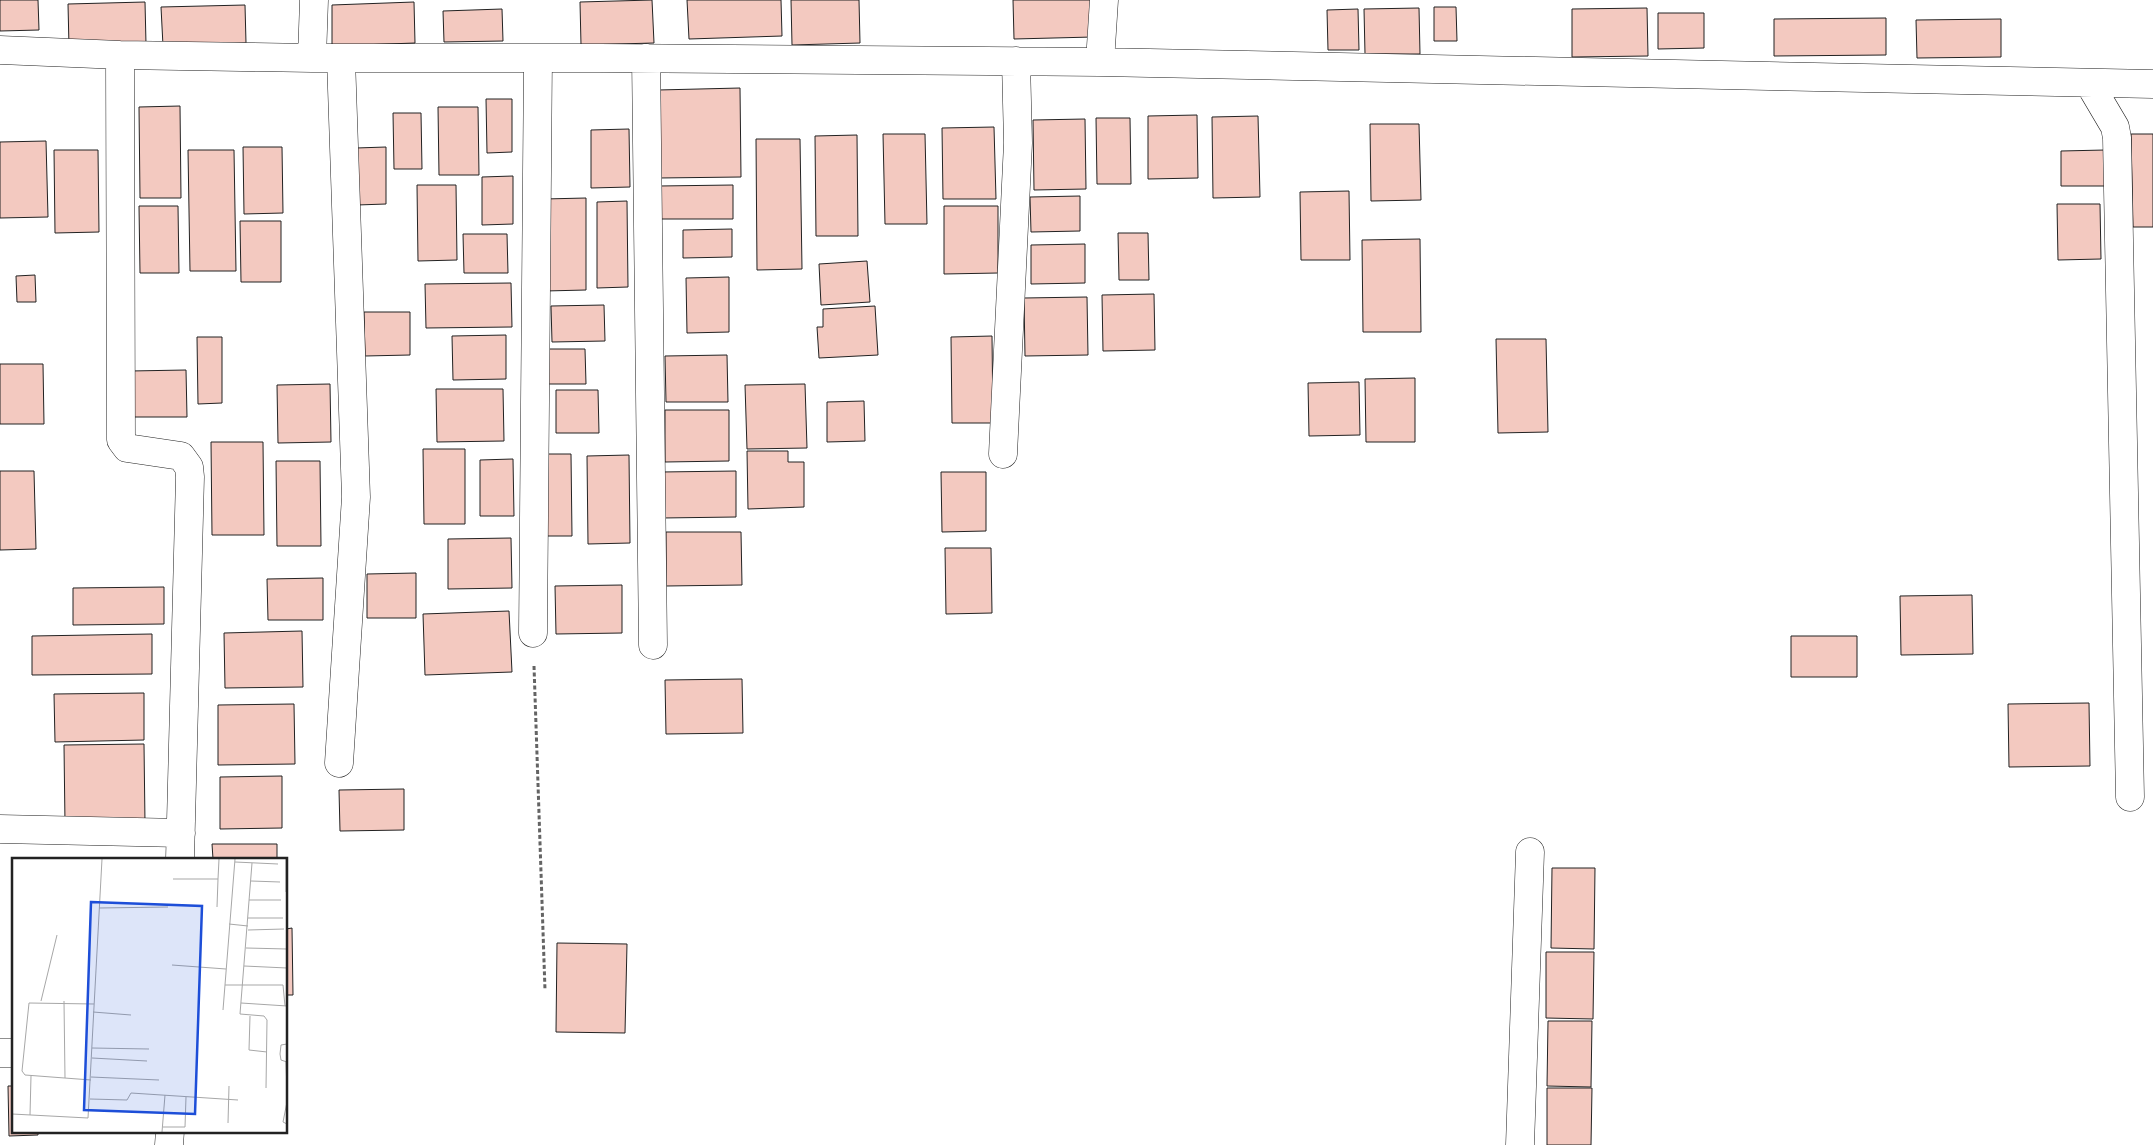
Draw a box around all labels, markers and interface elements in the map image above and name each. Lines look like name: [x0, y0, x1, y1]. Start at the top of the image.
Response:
inset map: [12, 858, 288, 1132]

